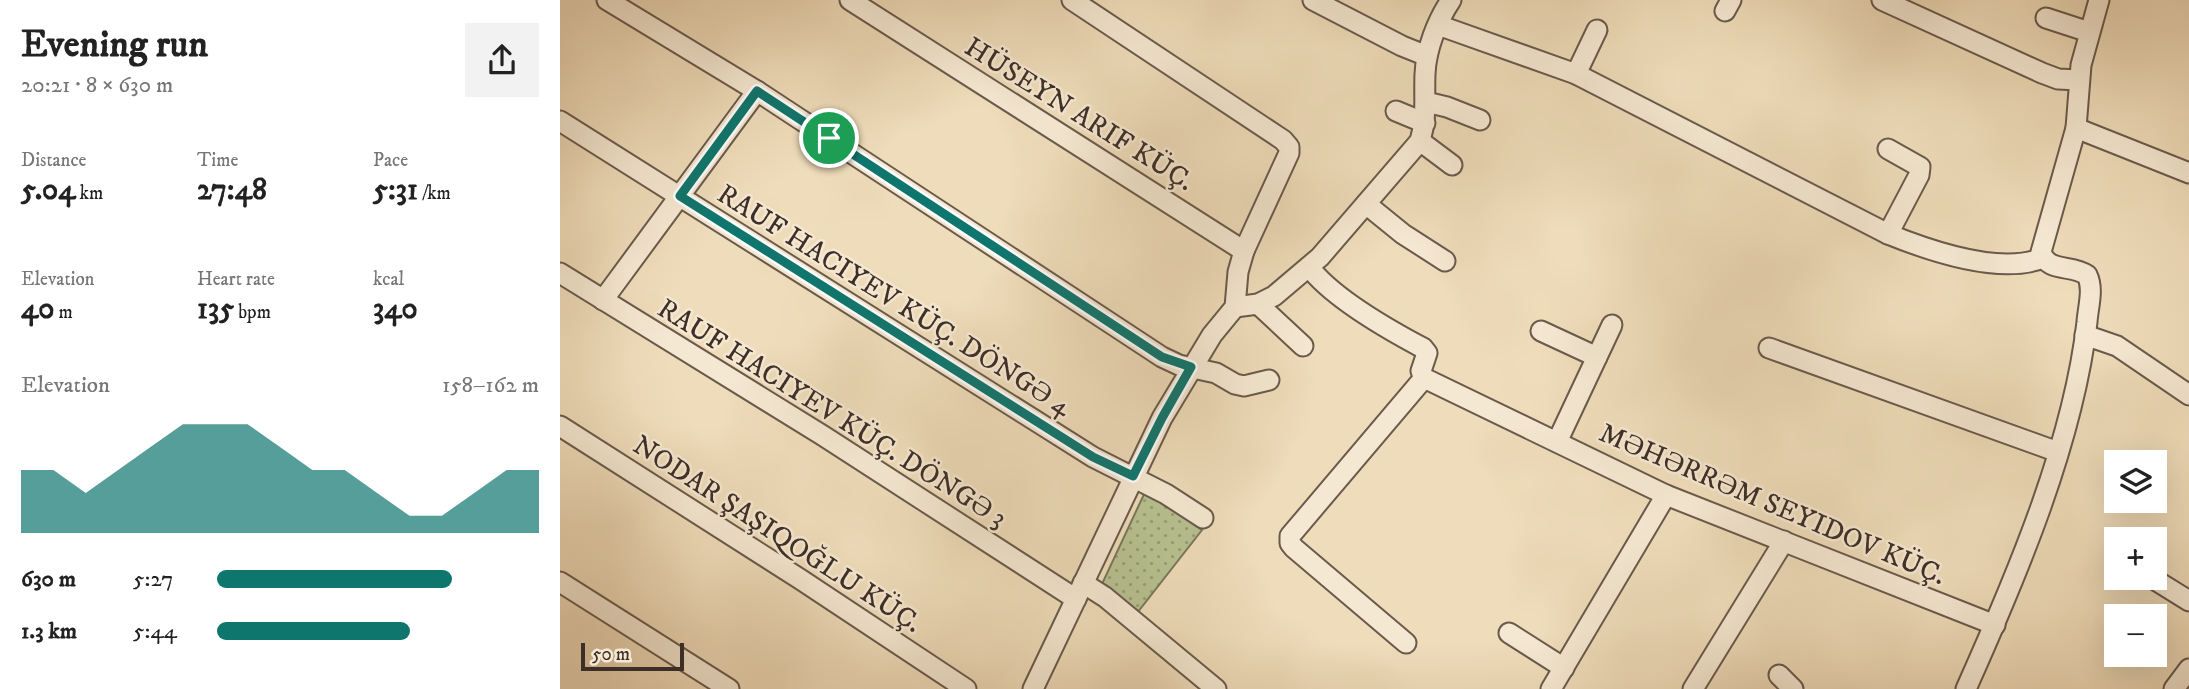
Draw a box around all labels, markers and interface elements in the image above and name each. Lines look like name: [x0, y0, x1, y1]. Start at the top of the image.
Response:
text: Evening run: [21, 21, 208, 69]
button: share: [465, 23, 539, 97]
street label: HÜSEYN ARIF KÜÇ.: [958, 29, 1200, 199]
text: 20:21 · 8 × 630 m: [21, 71, 173, 100]
pin: [799, 108, 859, 168]
icon: arrive: [810, 119, 848, 157]
text: Distance: [21, 149, 86, 172]
text: Time: [197, 149, 238, 172]
text: Pace: [373, 149, 408, 172]
text: 5.04: [21, 172, 75, 209]
text: 27:48: [197, 172, 267, 209]
text: 5:31: [373, 172, 418, 209]
street label: RAUF HACIYEV KÜÇ. DÖNGƏ 4: [711, 177, 1079, 424]
text: km: [75, 182, 103, 205]
text: /km: [418, 182, 451, 205]
text: Elevation: [21, 268, 95, 291]
text: Heart rate: [197, 268, 275, 291]
text: kcal: [373, 268, 404, 291]
text: 40: [21, 291, 54, 328]
text: 135: [197, 291, 234, 328]
text: 340: [373, 291, 418, 328]
street label: RAUF HACIYEV KÜÇ. DÖNGƏ 3: [651, 291, 1013, 536]
text: m: [54, 301, 73, 324]
text: bpm: [234, 301, 271, 324]
text: Elevation: [21, 371, 110, 400]
text: 158–162 m: [442, 371, 539, 400]
street label: MƏHƏRRƏM SEYIDOV KÜÇ.: [1594, 415, 1951, 593]
street label: NODAR ŞAŞIQOĞLU KÜÇ.: [626, 427, 929, 641]
map controls: [2104, 450, 2167, 667]
button: layers: [2104, 450, 2167, 513]
button: +: [2104, 527, 2167, 590]
text: 630 m: [21, 565, 76, 594]
text: 5:27: [133, 565, 173, 594]
button: −: [2104, 604, 2167, 667]
text: 1.3 km: [21, 617, 77, 646]
text: 5:44: [133, 617, 177, 646]
scale bar: [581, 640, 684, 672]
text: 50 m: [592, 643, 630, 666]

